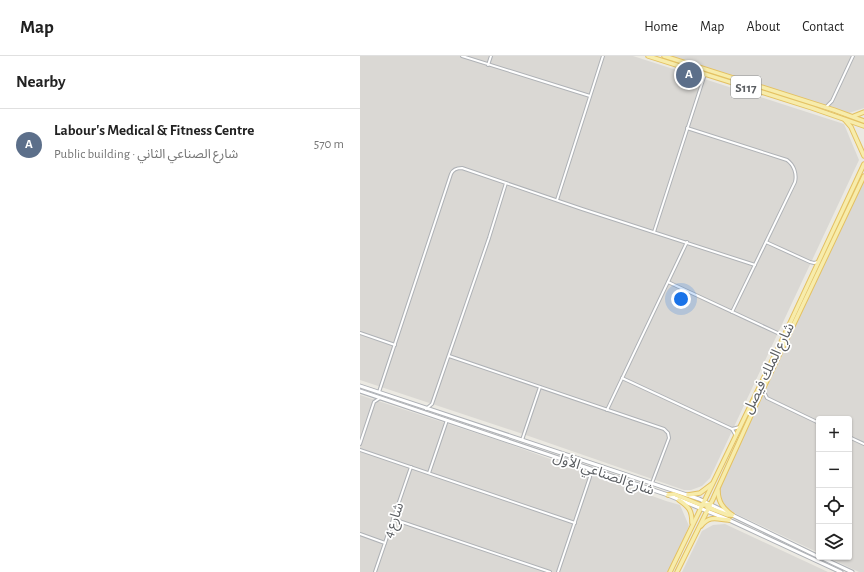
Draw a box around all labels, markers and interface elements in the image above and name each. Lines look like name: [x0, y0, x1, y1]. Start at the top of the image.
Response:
text: Map: [20, 18, 54, 37]
text: Home: [644, 20, 678, 34]
text: Map: [700, 20, 724, 34]
text: About: [746, 20, 780, 34]
text: Contact: [802, 20, 844, 34]
pin: A: [676, 60, 702, 90]
text: Nearby: [16, 73, 66, 90]
road number: S117: [731, 76, 761, 98]
text: Labour's Medical & Fitness Centre: [54, 123, 254, 138]
text: A: [25, 138, 33, 151]
text: 570 m: [314, 138, 344, 151]
text: Public building · شارع الصناعي الثاني: [54, 148, 238, 161]
your location: [671, 289, 691, 309]
street label: شارع الملك فيصل: [741, 321, 800, 417]
map controls: [816, 416, 852, 560]
button: +: [816, 416, 852, 452]
street label: شارع الصناعي الأول: [550, 449, 656, 501]
button: −: [816, 452, 852, 488]
button: locate: [816, 488, 852, 524]
street label: شارع 4: [381, 501, 409, 541]
button: layers: [816, 524, 852, 560]

